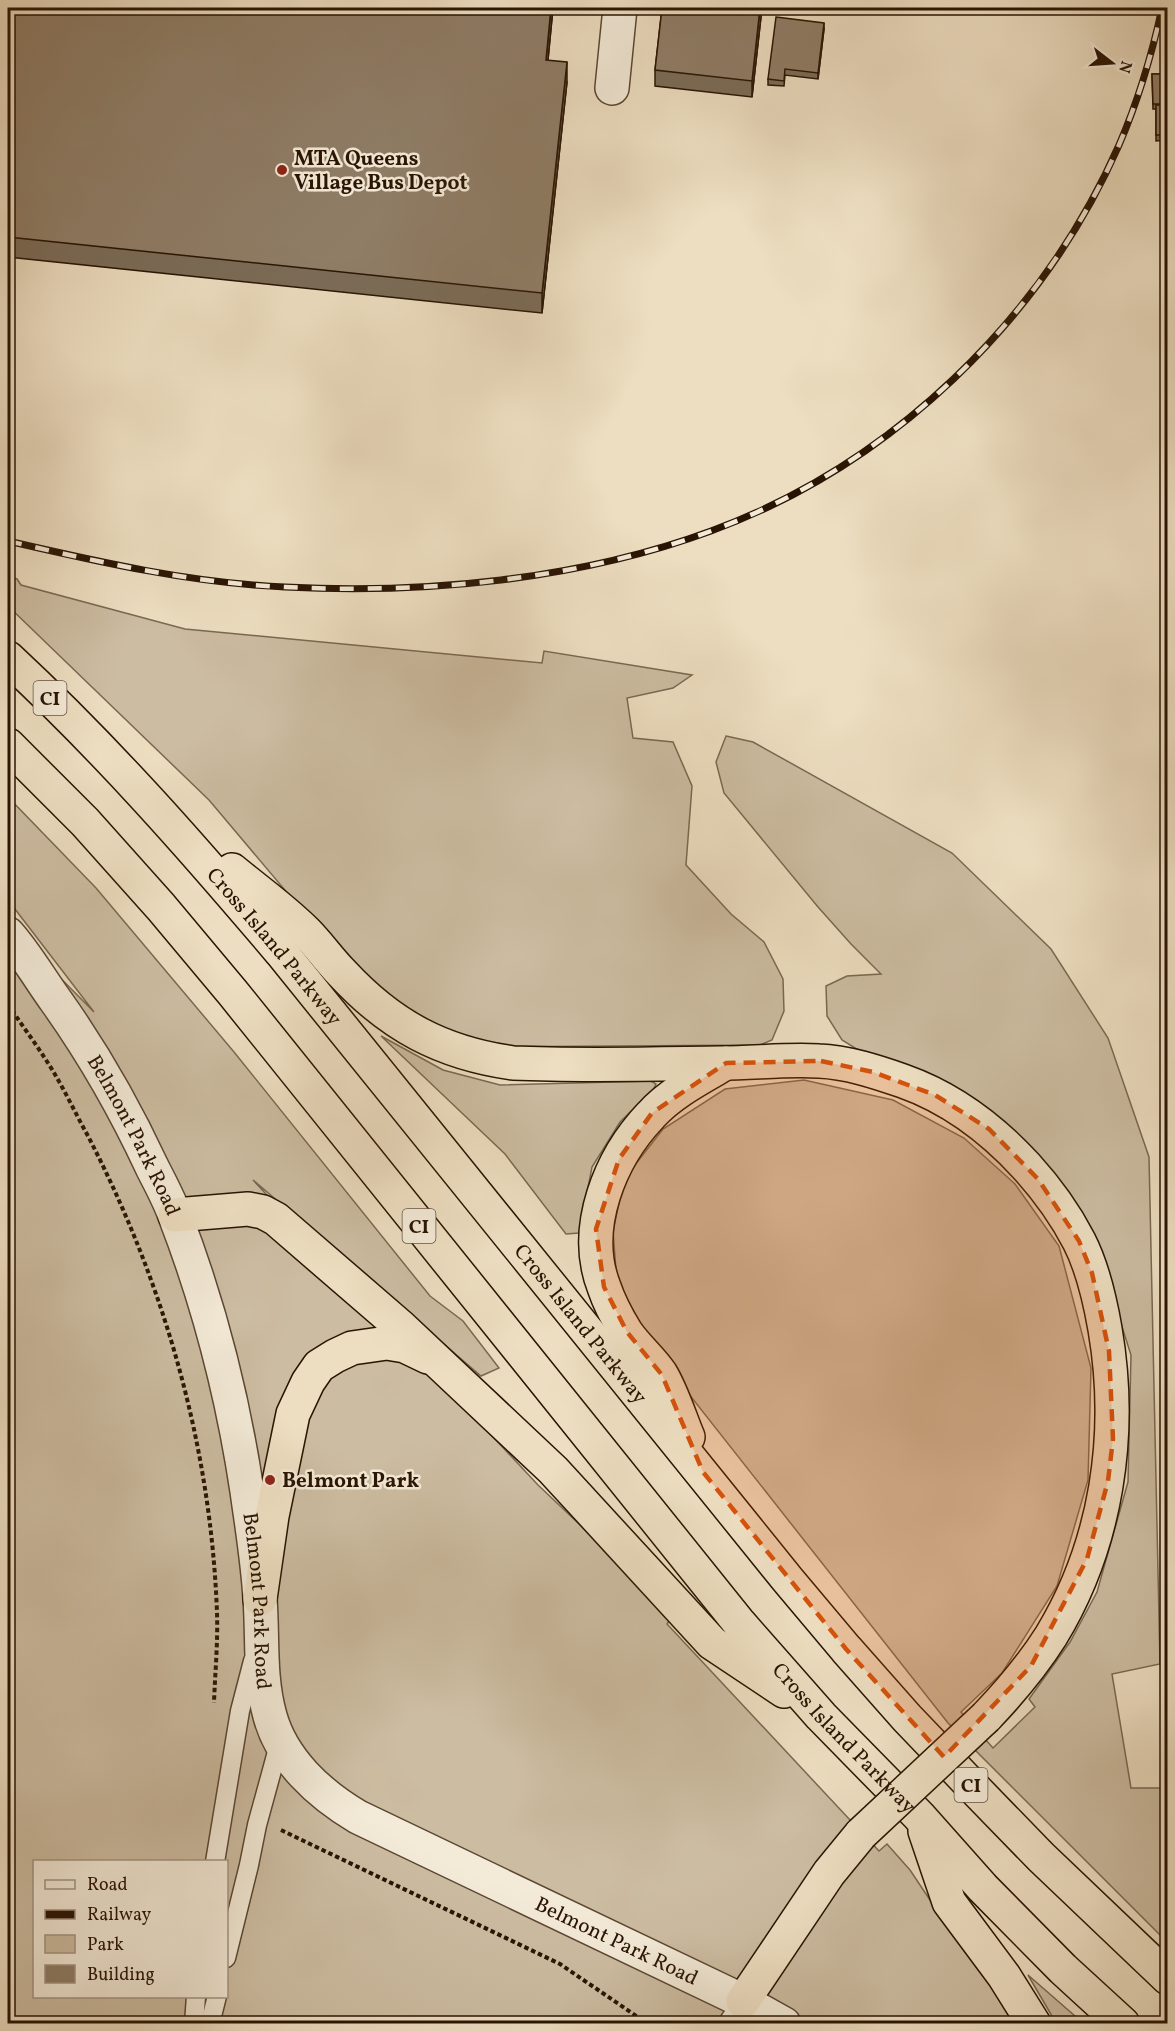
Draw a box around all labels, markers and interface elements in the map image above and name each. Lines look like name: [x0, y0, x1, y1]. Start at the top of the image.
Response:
north arrow: [1082, 33, 1142, 93]
text: N: [1112, 58, 1137, 76]
place label: MTA Queens Village Bus Depot: [294, 145, 468, 198]
marker: MTA Queens Village Bus Depot: [275, 163, 289, 177]
road number: CI: [34, 681, 66, 715]
street label: Cross Island Parkway: [199, 862, 348, 1033]
street label: Belmont Park Road: [79, 1050, 187, 1220]
road number: CI: [402, 1209, 436, 1243]
street label: Cross Island Parkway: [506, 1238, 654, 1411]
place label: Belmont Park: [282, 1467, 419, 1496]
marker: Belmont Park: [263, 1473, 277, 1487]
street label: Belmont Park Road: [234, 1511, 277, 1691]
street label: Cross Island Parkway: [765, 1657, 922, 1821]
road number: CI: [954, 1768, 988, 1802]
legend: [33, 1860, 228, 1998]
text: Road: [87, 1873, 128, 1898]
street label: Belmont Park Road: [530, 1891, 703, 1993]
text: Railway: [87, 1903, 151, 1928]
text: Park: [87, 1933, 124, 1958]
text: Building: [87, 1963, 155, 1988]

